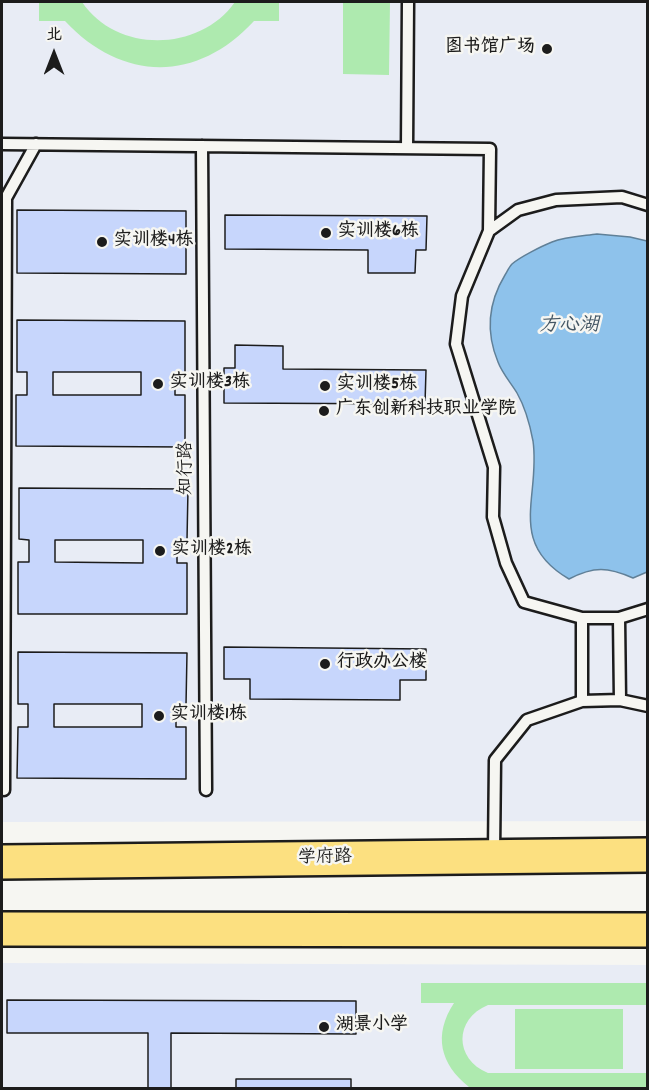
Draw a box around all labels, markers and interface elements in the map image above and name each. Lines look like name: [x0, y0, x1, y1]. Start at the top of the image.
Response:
north arrow: [24, 24, 84, 84]
text: 北: [46, 24, 62, 47]
place label: 图书馆广场: [445, 38, 535, 60]
marker: 图书馆广场: [540, 42, 554, 56]
place label: 实训楼6栋: [338, 222, 419, 244]
marker: 实训楼6栋: [319, 226, 333, 240]
place label: 实训楼4栋: [114, 231, 193, 253]
marker: 实训楼4栋: [95, 235, 109, 249]
water label: 方心湖: [539, 315, 599, 339]
place label: 实训楼3栋: [170, 373, 250, 395]
place label: 实训楼5栋: [337, 375, 417, 397]
marker: 实训楼3栋: [151, 377, 165, 391]
marker: 实训楼5栋: [318, 379, 332, 393]
place label: 广东创新科技职业学院: [336, 400, 516, 422]
marker: 广东创新科技职业学院: [317, 404, 331, 418]
street label: 知行路: [177, 441, 199, 495]
place label: 实训楼2栋: [172, 540, 252, 562]
marker: 实训楼2栋: [153, 544, 167, 558]
place label: 行政办公楼: [337, 653, 427, 675]
marker: 行政办公楼: [318, 657, 332, 671]
place label: 实训楼1栋: [171, 705, 247, 727]
marker: 实训楼1栋: [152, 709, 166, 723]
street label: 学府路: [298, 848, 352, 870]
place label: 湖景小学: [336, 1016, 408, 1038]
marker: 湖景小学: [317, 1020, 331, 1034]

